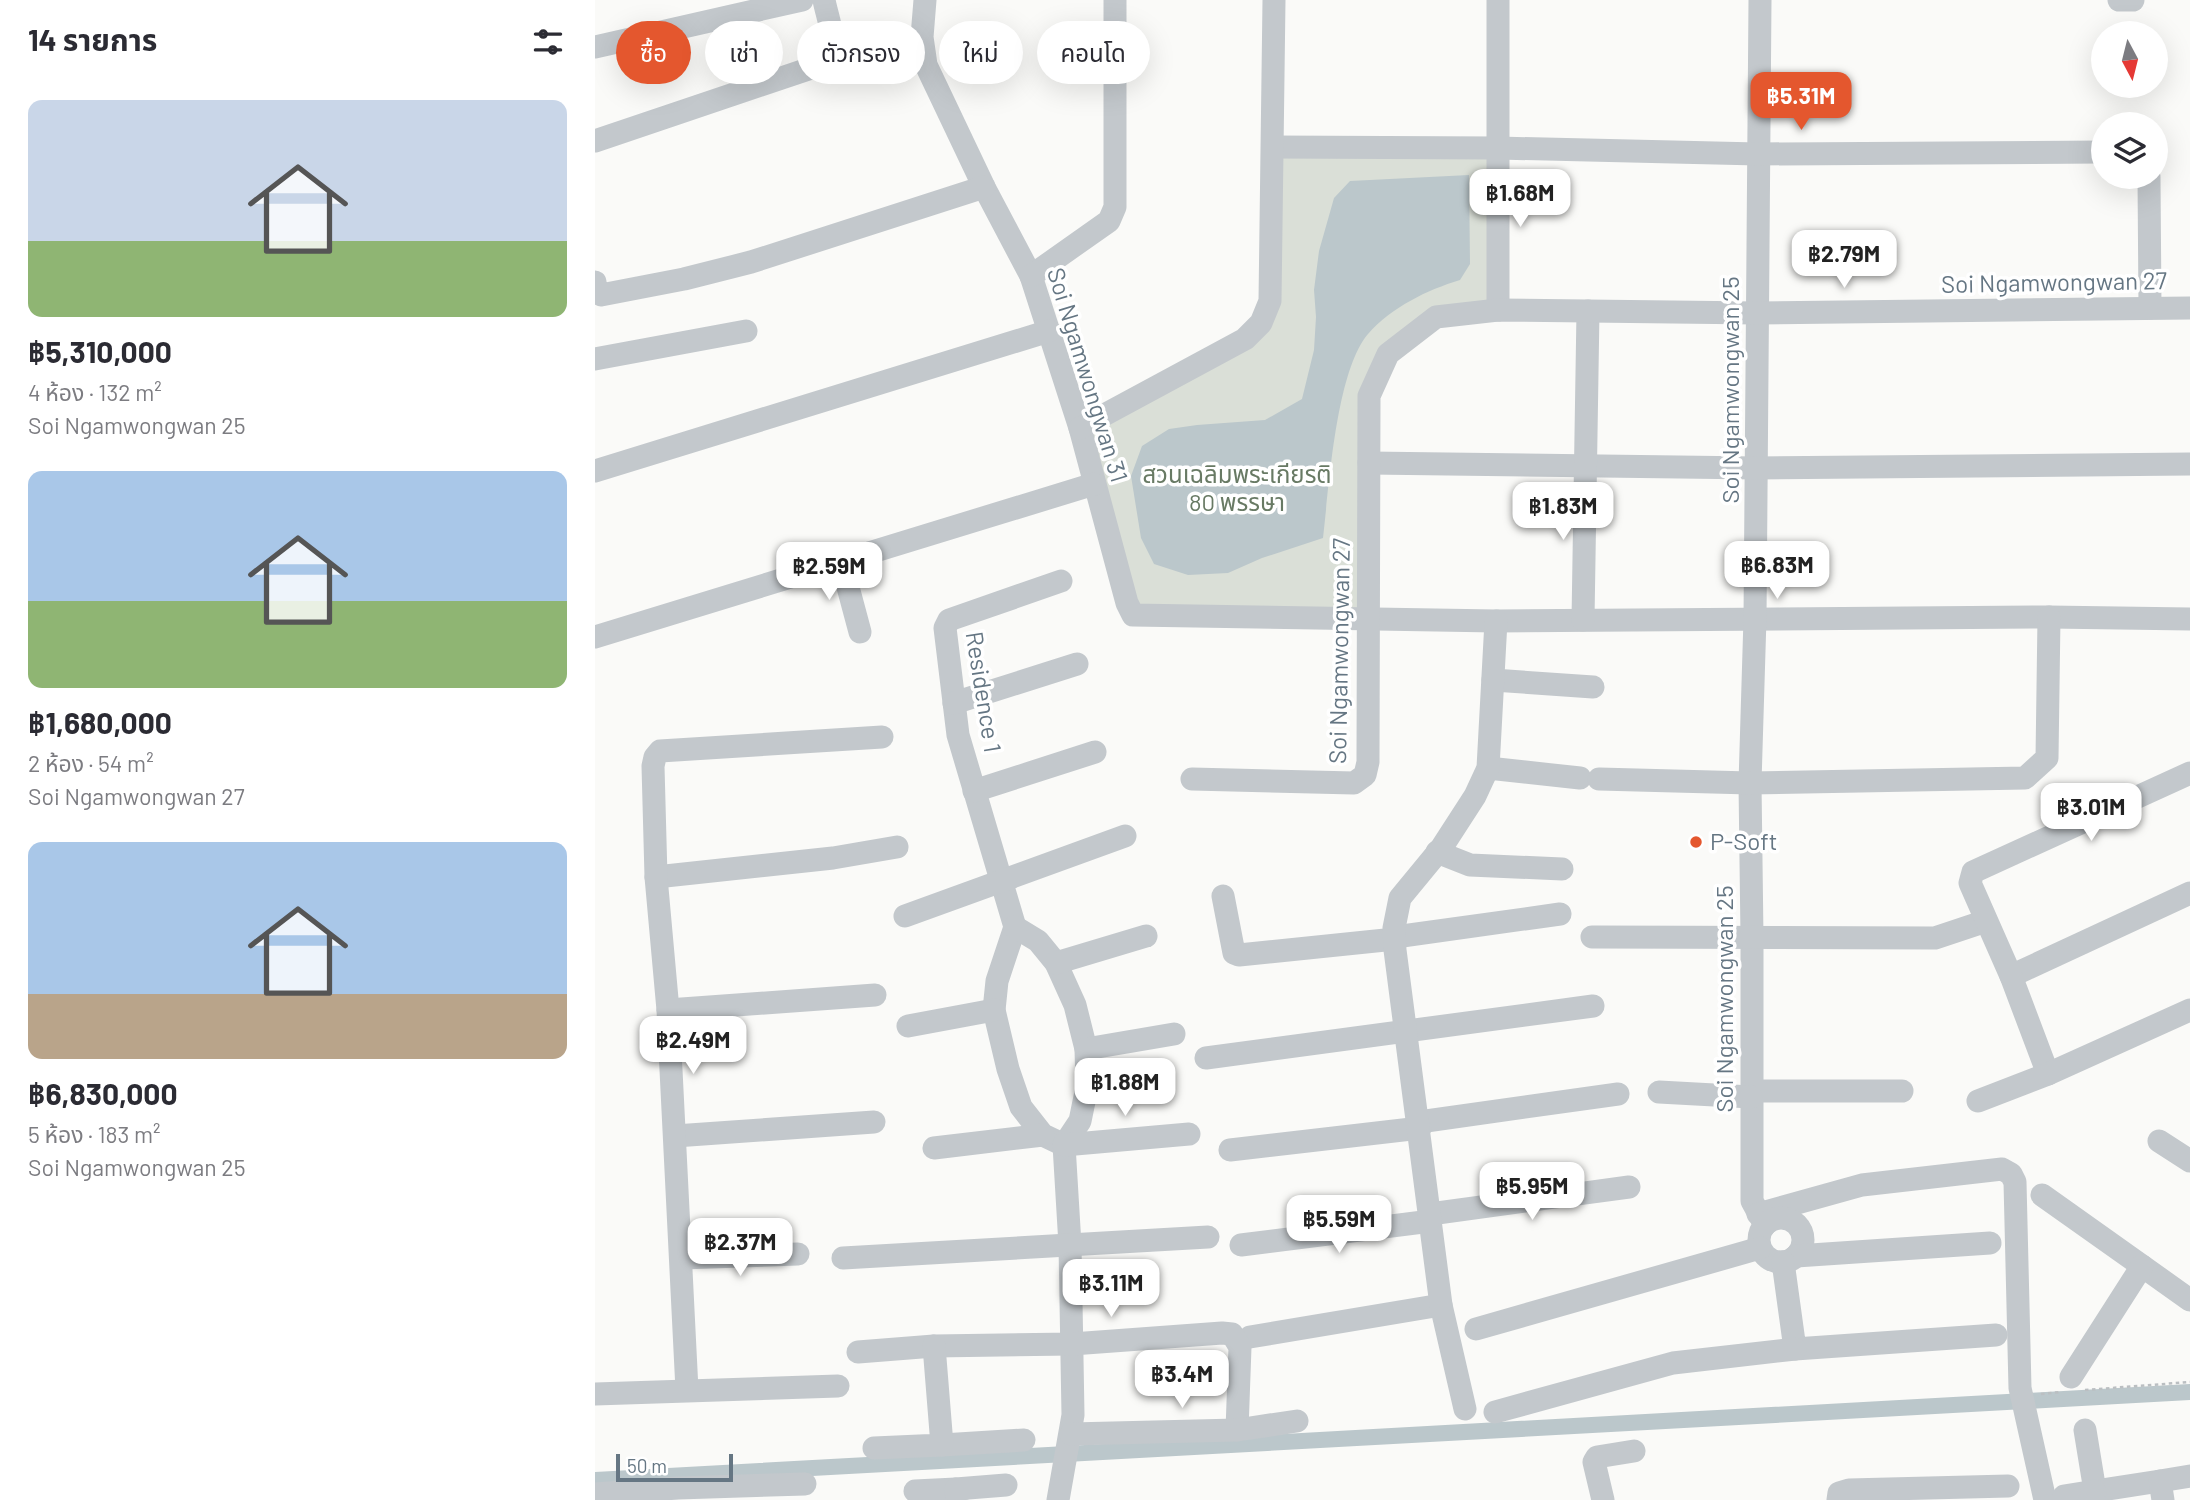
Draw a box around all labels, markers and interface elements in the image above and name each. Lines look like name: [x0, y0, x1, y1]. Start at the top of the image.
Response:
text: 14 รายการ: [28, 21, 157, 57]
chip: ซื้อ: [616, 21, 691, 84]
chip: เช่า: [705, 21, 783, 84]
chip: ตัวกรอง: [797, 21, 925, 84]
chip: ใหม่: [939, 21, 1023, 84]
chip: คอนโด: [1037, 21, 1150, 84]
north arrow: [2091, 21, 2168, 98]
map controls: [2091, 21, 2168, 189]
icon: filters: [529, 23, 567, 61]
pin: ฿5.31M: [1744, 72, 1858, 132]
text: ฿5.31M: [1767, 81, 1835, 109]
button: layers: [2091, 112, 2168, 189]
icon: home: [235, 146, 361, 272]
pin: ฿1.68M: [1463, 170, 1577, 229]
text: ฿1.68M: [1486, 178, 1554, 206]
pin: ฿2.79M: [1787, 230, 1901, 290]
text: ฿2.79M: [1808, 239, 1880, 267]
street label: Soi Ngamwongwan 31: [1042, 264, 1135, 485]
street label: Soi Ngamwongwan 27: [1941, 265, 2167, 298]
street label: Soi Ngamwongwan 25: [1715, 277, 1744, 503]
text: ฿5,310,000: [28, 333, 172, 369]
text: 4 ห้อง · 132 m²: [28, 378, 162, 406]
text: Soi Ngamwongwan 25: [28, 411, 246, 439]
park label: สวนเฉลิมพระเกียรติ 80 พรรษา: [1142, 459, 1332, 516]
pin: ฿1.83M: [1506, 482, 1620, 542]
text: ฿1.83M: [1528, 491, 1598, 519]
icon: home: [235, 517, 361, 643]
street label: Soi Ngamwongwan 27: [1322, 538, 1355, 764]
pin: ฿2.59M: [772, 542, 886, 602]
pin: ฿6.83M: [1720, 542, 1834, 601]
text: ฿6.83M: [1740, 550, 1814, 578]
text: ฿2.59M: [792, 551, 866, 579]
street label: Residence 1: [961, 629, 1008, 754]
text: ฿1,680,000: [28, 704, 172, 740]
text: 2 ห้อง · 54 m²: [28, 749, 154, 777]
text: Soi Ngamwongwan 27: [28, 782, 245, 810]
pin: ฿3.01M: [2034, 784, 2148, 843]
text: ฿3.01M: [2057, 792, 2125, 820]
place label: P-Soft: [1710, 826, 1777, 855]
marker: P-Soft: [1688, 834, 1704, 850]
street label: Soi Ngamwongwan 25: [1709, 886, 1738, 1112]
icon: home: [235, 888, 361, 1014]
pin: ฿2.49M: [636, 1016, 750, 1076]
text: ฿2.49M: [655, 1025, 731, 1053]
pin: ฿1.88M: [1068, 1058, 1182, 1118]
text: ฿1.88M: [1090, 1067, 1160, 1095]
text: ฿6,830,000: [28, 1075, 178, 1111]
text: 5 ห้อง · 183 m²: [28, 1120, 161, 1148]
text: Soi Ngamwongwan 25: [28, 1153, 246, 1181]
pin: ฿5.95M: [1475, 1162, 1589, 1222]
text: ฿5.95M: [1495, 1171, 1569, 1199]
pin: ฿5.59M: [1282, 1196, 1396, 1255]
text: ฿5.59M: [1302, 1204, 1376, 1232]
pin: ฿2.37M: [683, 1218, 797, 1278]
text: ฿2.37M: [704, 1227, 776, 1255]
pin: ฿3.11M: [1054, 1260, 1168, 1319]
text: ฿3.11M: [1079, 1268, 1143, 1296]
pin: ฿3.4M: [1133, 1350, 1231, 1410]
text: ฿3.4M: [1151, 1359, 1213, 1387]
scale bar: [616, 1451, 733, 1483]
text: 50 m: [627, 1454, 667, 1477]

